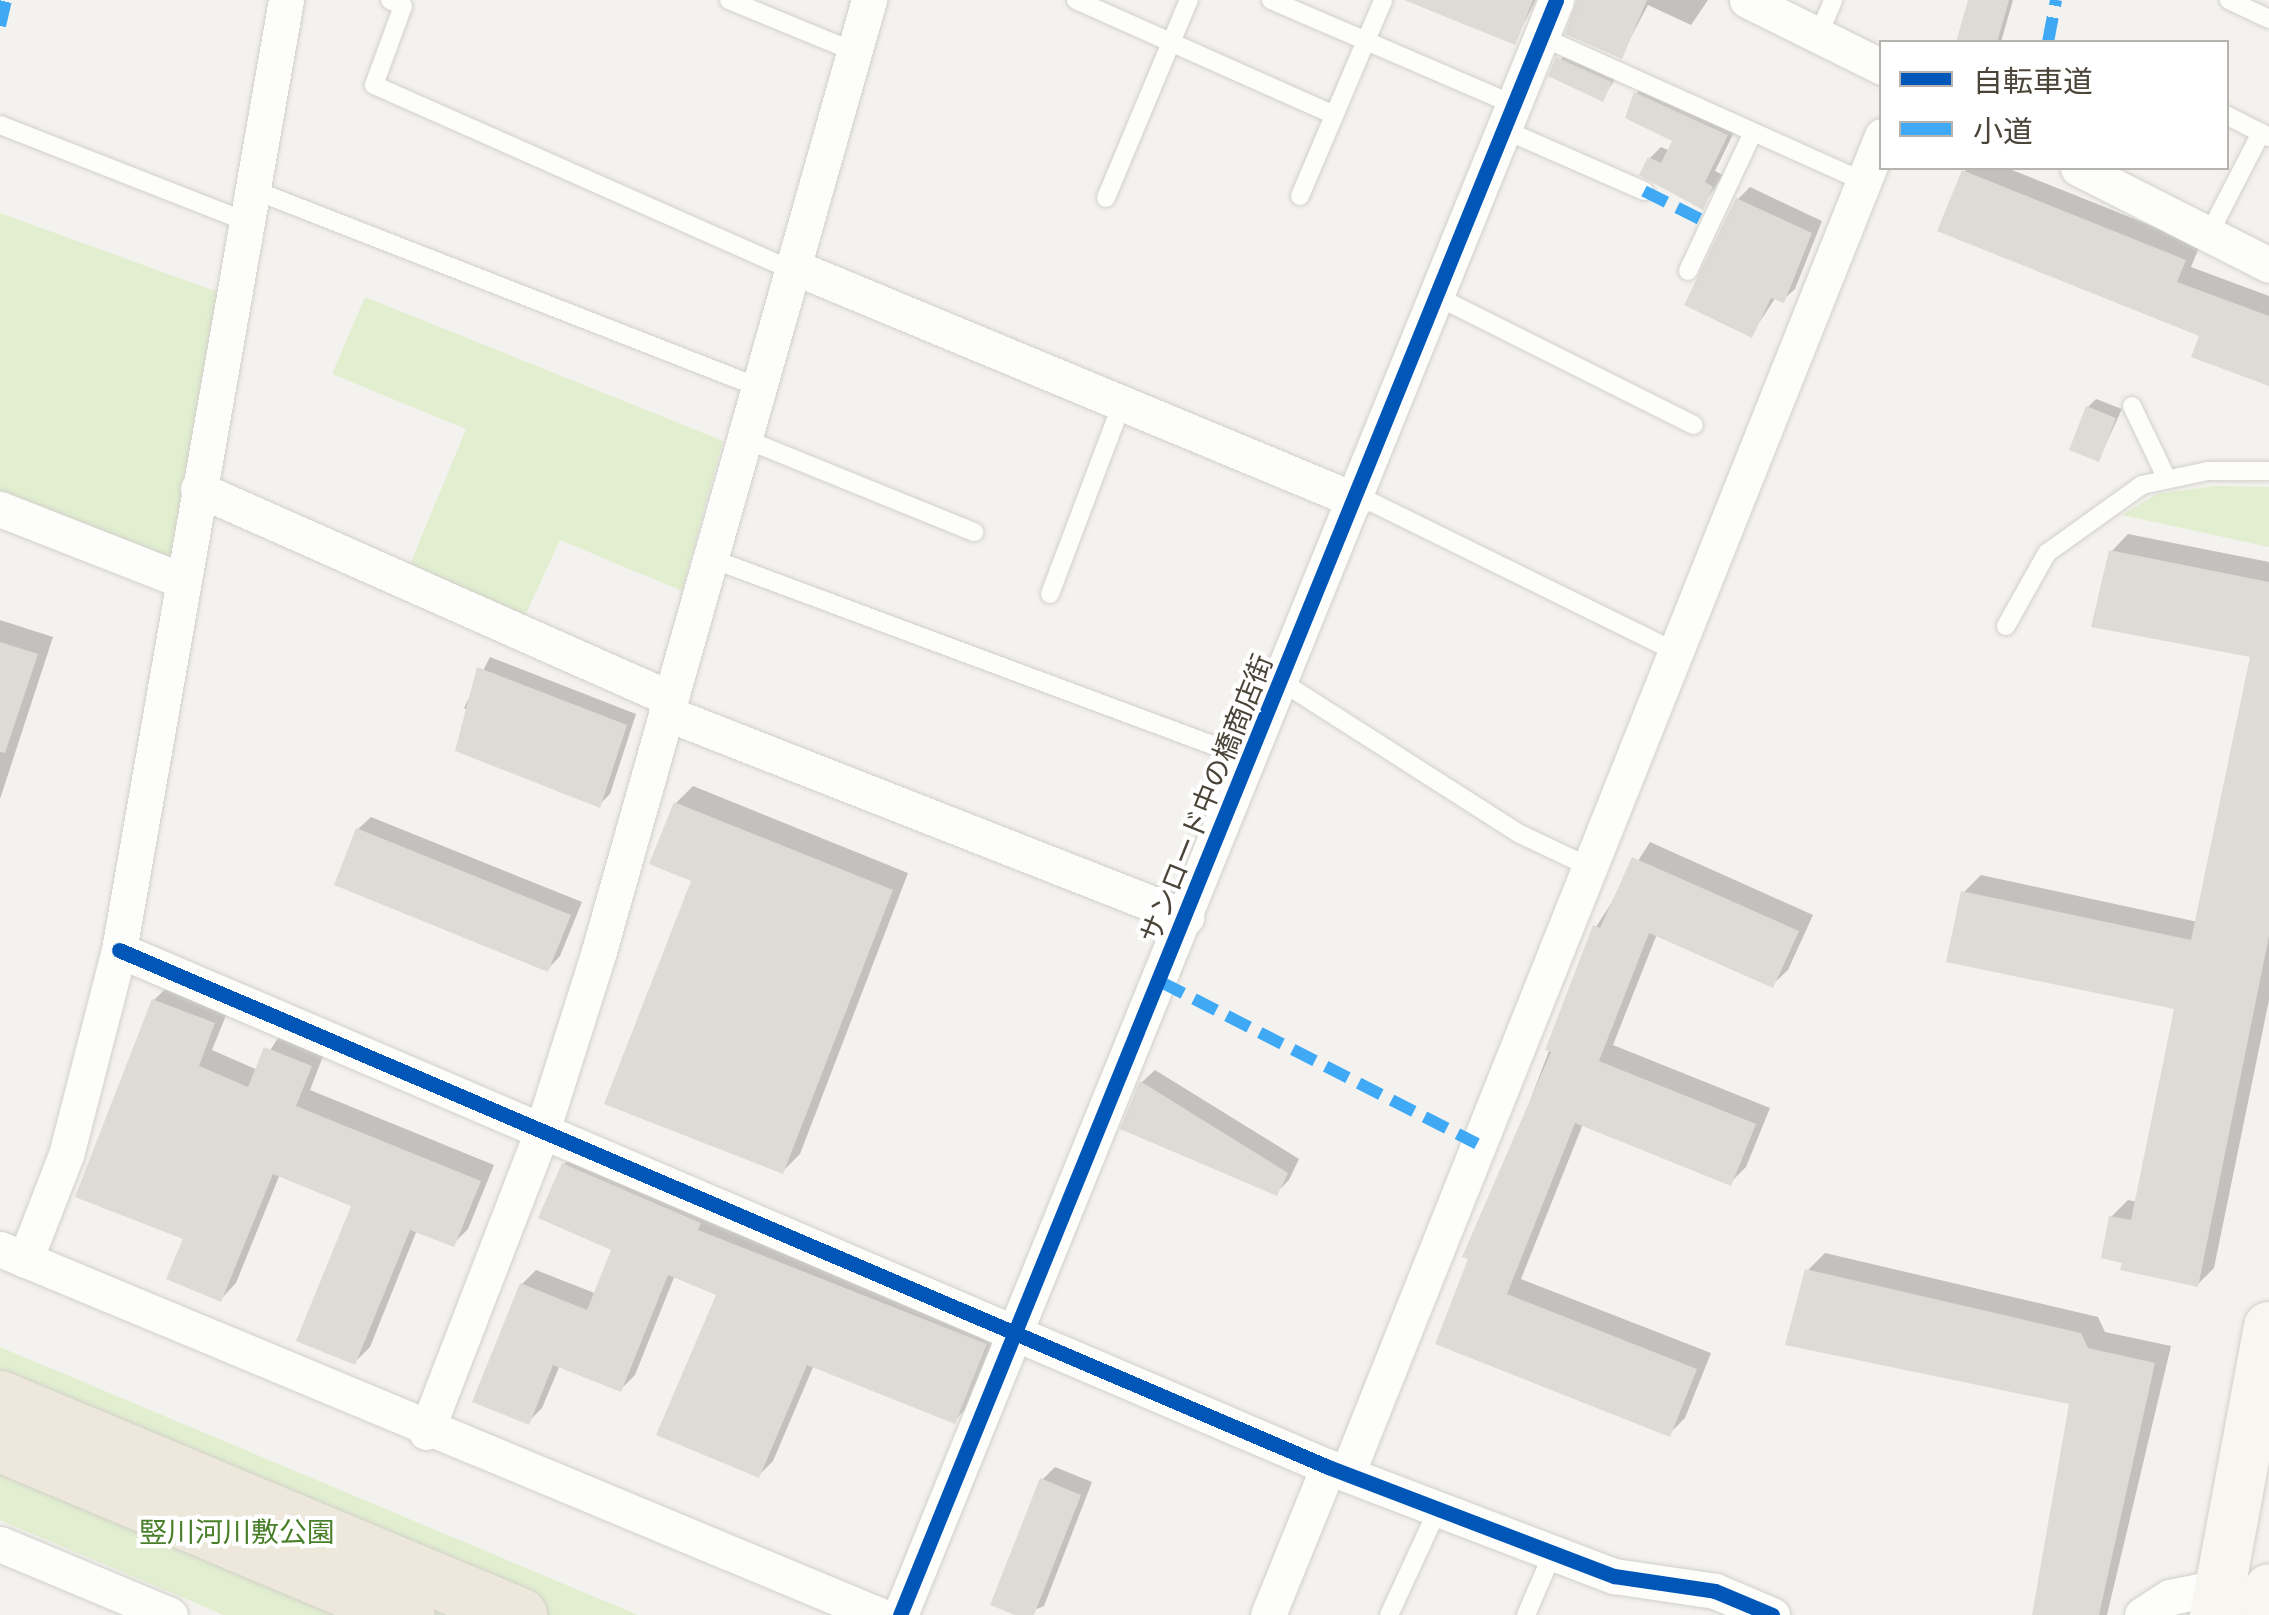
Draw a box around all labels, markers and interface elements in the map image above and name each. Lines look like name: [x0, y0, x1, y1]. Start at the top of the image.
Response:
legend: [1879, 40, 2229, 170]
text: 自転車道: [1973, 65, 2093, 98]
text: 小道: [1973, 115, 2033, 148]
street label: サンロード中の橋商店街: [1134, 650, 1280, 948]
park label: 竪川河川敷公園: [139, 1516, 335, 1550]

